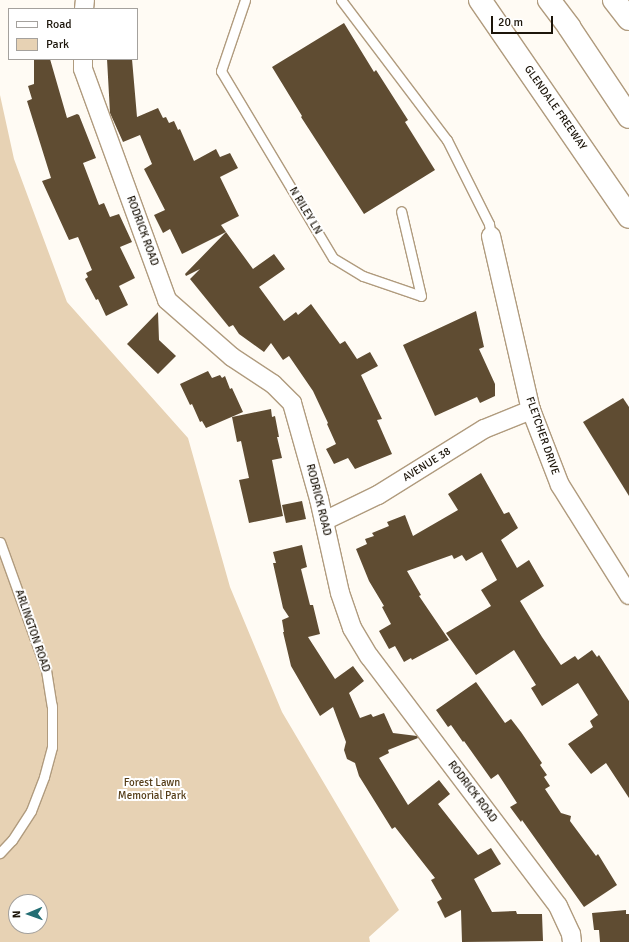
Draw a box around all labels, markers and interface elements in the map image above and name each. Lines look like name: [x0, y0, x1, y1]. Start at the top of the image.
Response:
legend: [8, 8, 138, 60]
scale bar: [493, 8, 555, 34]
text: 20 m: [498, 15, 523, 30]
text: Road: [46, 17, 72, 32]
text: Park: [46, 37, 69, 52]
street label: GLENDALE FREEWAY: [521, 63, 589, 153]
street label: N RILEY LN: [286, 185, 324, 237]
street label: RODRICK ROAD: [123, 194, 161, 268]
street label: FLETCHER DRIVE: [522, 395, 562, 477]
street label: AVENUE 38: [401, 445, 453, 485]
street label: RODRICK ROAD: [303, 463, 333, 537]
street label: ARLINGTON ROAD: [12, 588, 52, 674]
street label: RODRICK ROAD: [445, 759, 499, 825]
park label: Forest Lawn Memorial Park: [118, 777, 186, 803]
north arrow: [8, 894, 48, 934]
text: N: [10, 910, 23, 918]

